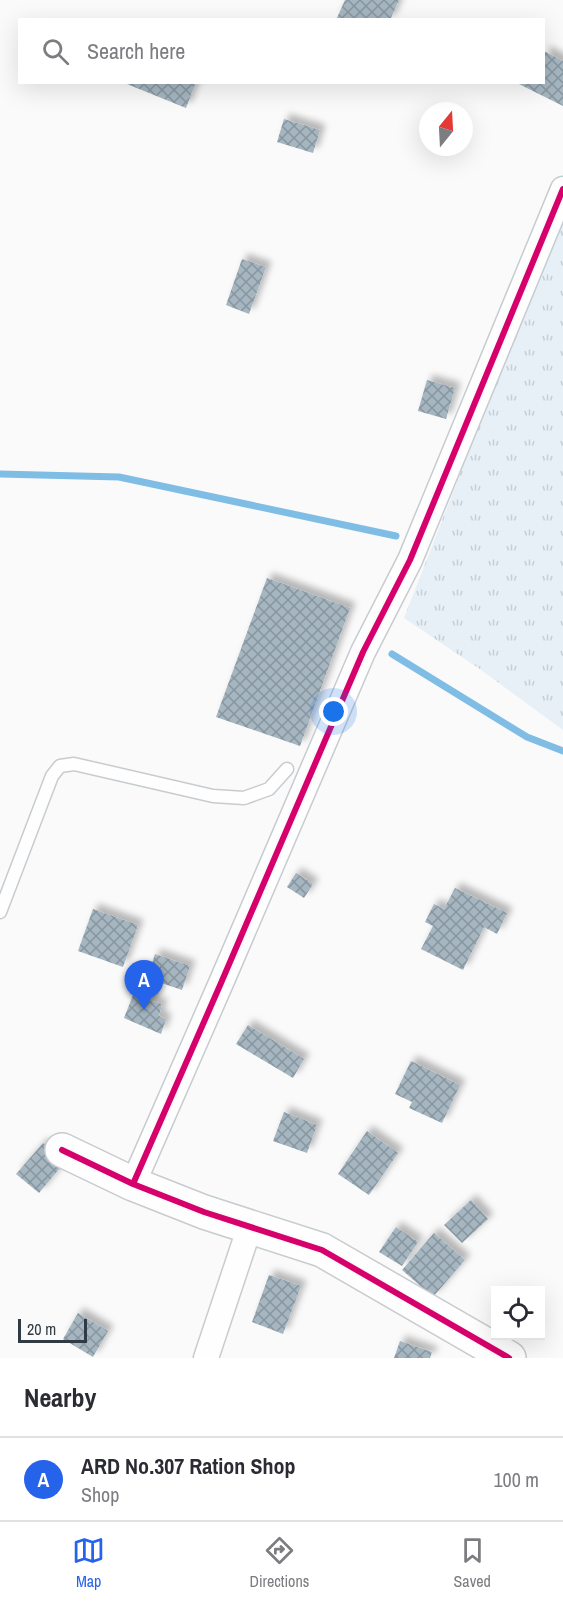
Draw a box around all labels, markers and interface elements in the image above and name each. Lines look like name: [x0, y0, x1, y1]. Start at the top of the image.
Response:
search box: [18, 18, 545, 84]
icon: search: [39, 35, 72, 68]
text: Search here: [87, 36, 185, 66]
north arrow: [419, 102, 473, 156]
your location: [319, 697, 348, 726]
pin: A: [124, 960, 164, 1010]
map controls: [491, 1286, 545, 1340]
button: locate: [491, 1286, 545, 1340]
scale bar: [18, 1316, 87, 1344]
text: 20 m: [27, 1318, 56, 1340]
text: Nearby: [24, 1380, 96, 1415]
text: ARD No.307 Ration Shop: [81, 1451, 296, 1481]
text: A: [38, 1466, 49, 1493]
text: 100 m: [493, 1466, 539, 1493]
text: Shop: [81, 1481, 119, 1508]
tab: Map: [72, 1534, 105, 1592]
tab: Directions: [249, 1534, 309, 1592]
tab: Saved: [454, 1534, 491, 1592]

